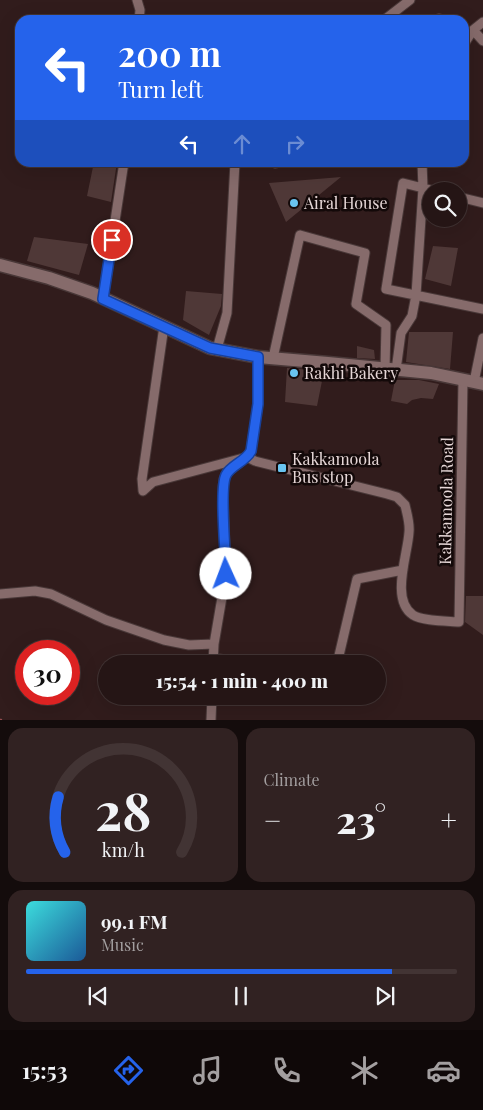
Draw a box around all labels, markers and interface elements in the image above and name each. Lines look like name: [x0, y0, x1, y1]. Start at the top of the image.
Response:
text: 200 m: [118, 29, 221, 76]
icon: left: [35, 35, 100, 100]
text: Turn left: [118, 74, 203, 104]
icon: left: [175, 130, 203, 158]
icon: ahead: [228, 130, 256, 158]
icon: right: [281, 130, 309, 158]
map controls: [422, 182, 467, 227]
button: search: [422, 182, 467, 227]
place label: Airal House: [303, 192, 388, 213]
marker: Airal House: [288, 197, 300, 209]
pin: [91, 219, 133, 261]
icon: arrive: [98, 226, 126, 254]
place label: Rakhi Bakery: [304, 362, 398, 383]
marker: Rakhi Bakery: [288, 367, 300, 379]
street label: Kakkamoola Road: [434, 437, 457, 565]
place label: Kakkamoola Bus stop: [292, 448, 380, 487]
marker: Kakkamoola Bus stop: [276, 462, 288, 474]
position arrow: [199, 547, 251, 599]
speed limit sign: 30: [15, 640, 80, 705]
text: 15:54 · 1 min · 400 m: [156, 667, 328, 693]
text: Climate: [264, 769, 320, 790]
text: 28: [95, 775, 151, 844]
text: 23°: [336, 793, 386, 844]
text: −: [264, 801, 282, 838]
text: +: [441, 801, 457, 838]
text: km/h: [101, 838, 145, 861]
text: 99.1 FM: [101, 908, 168, 934]
text: Music: [101, 934, 144, 955]
icon: previous: [84, 982, 112, 1010]
icon: pause: [227, 982, 255, 1010]
icon: next: [371, 982, 399, 1010]
icon: directions: [111, 1053, 146, 1088]
icon: music: [190, 1053, 225, 1088]
icon: phone: [269, 1053, 304, 1088]
icon: climate: [347, 1053, 382, 1088]
icon: car: [426, 1053, 461, 1088]
text: 15:53: [22, 1055, 67, 1085]

